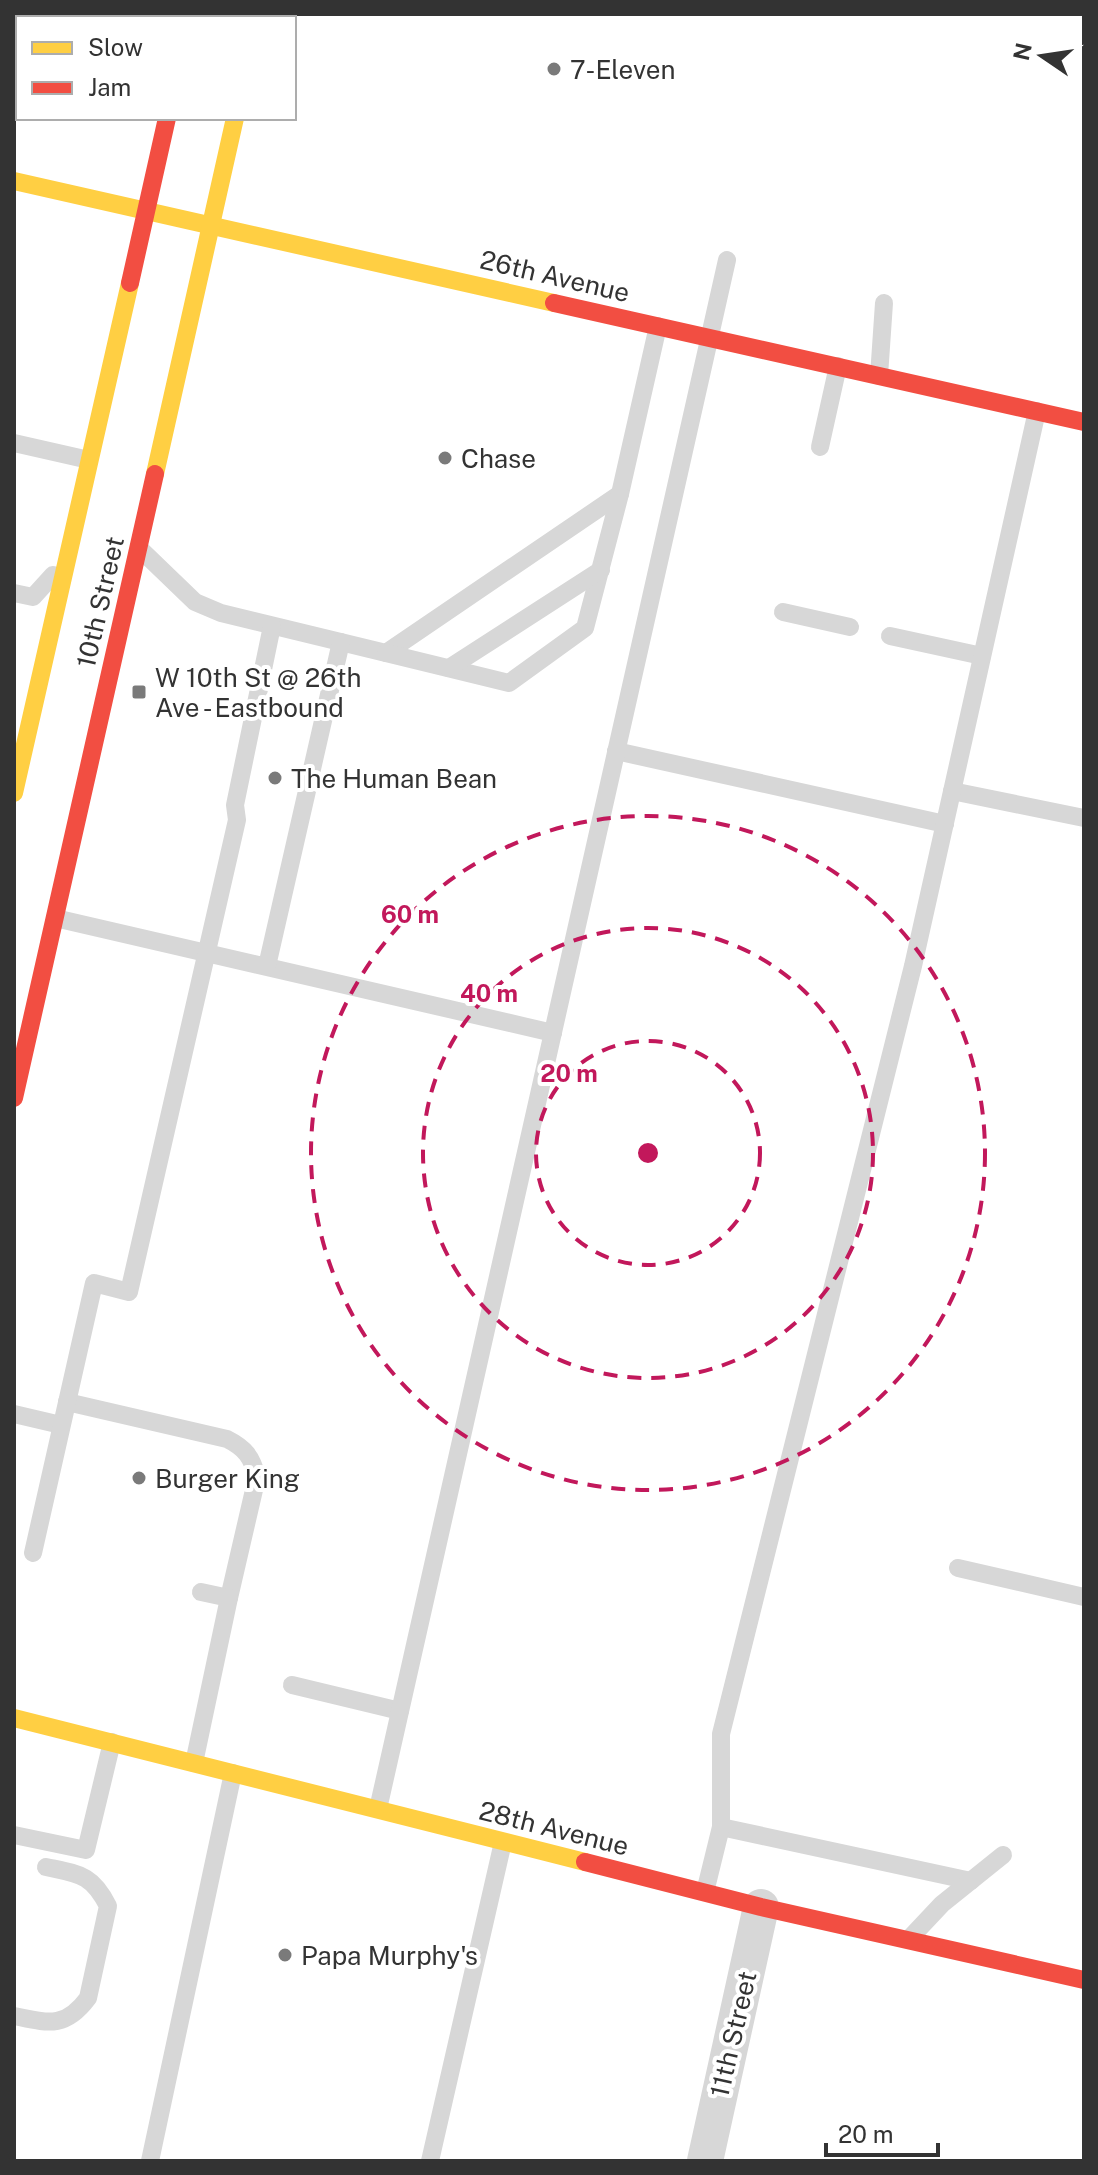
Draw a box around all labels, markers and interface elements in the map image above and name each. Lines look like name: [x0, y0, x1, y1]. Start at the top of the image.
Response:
legend: [16, 16, 296, 120]
north arrow: [1002, 16, 1082, 96]
text: Slow: [88, 33, 143, 61]
text: N: [1008, 40, 1037, 63]
place label: 7-Eleven: [570, 54, 676, 85]
marker: 7-Eleven: [545, 60, 563, 78]
text: Jam: [88, 73, 131, 101]
street label: 26th Avenue: [477, 244, 633, 308]
place label: Chase: [461, 443, 536, 474]
marker: Chase: [436, 449, 454, 467]
street label: 10th Street: [70, 533, 130, 671]
place label: W 10th St @ 26th Ave - Eastbound: [155, 662, 362, 723]
marker: W 10th St @ 26th Ave - Eastbound: [130, 683, 148, 701]
place label: The Human Bean: [291, 763, 497, 794]
marker: The Human Bean: [266, 769, 284, 787]
text: 60 m: [381, 900, 439, 928]
text: 40 m: [460, 979, 518, 1007]
text: 20 m: [540, 1059, 598, 1087]
centre of rings: [634, 1139, 662, 1167]
place label: Burger King: [155, 1463, 300, 1494]
marker: Burger King: [130, 1469, 148, 1487]
street label: 28th Avenue: [476, 1794, 632, 1862]
place label: Papa Murphy's: [301, 1940, 478, 1971]
marker: Papa Murphy's: [276, 1946, 294, 1964]
street label: 11th Street: [703, 1968, 763, 2100]
scale bar: [826, 2107, 938, 2157]
text: 20 m: [838, 2120, 894, 2148]

